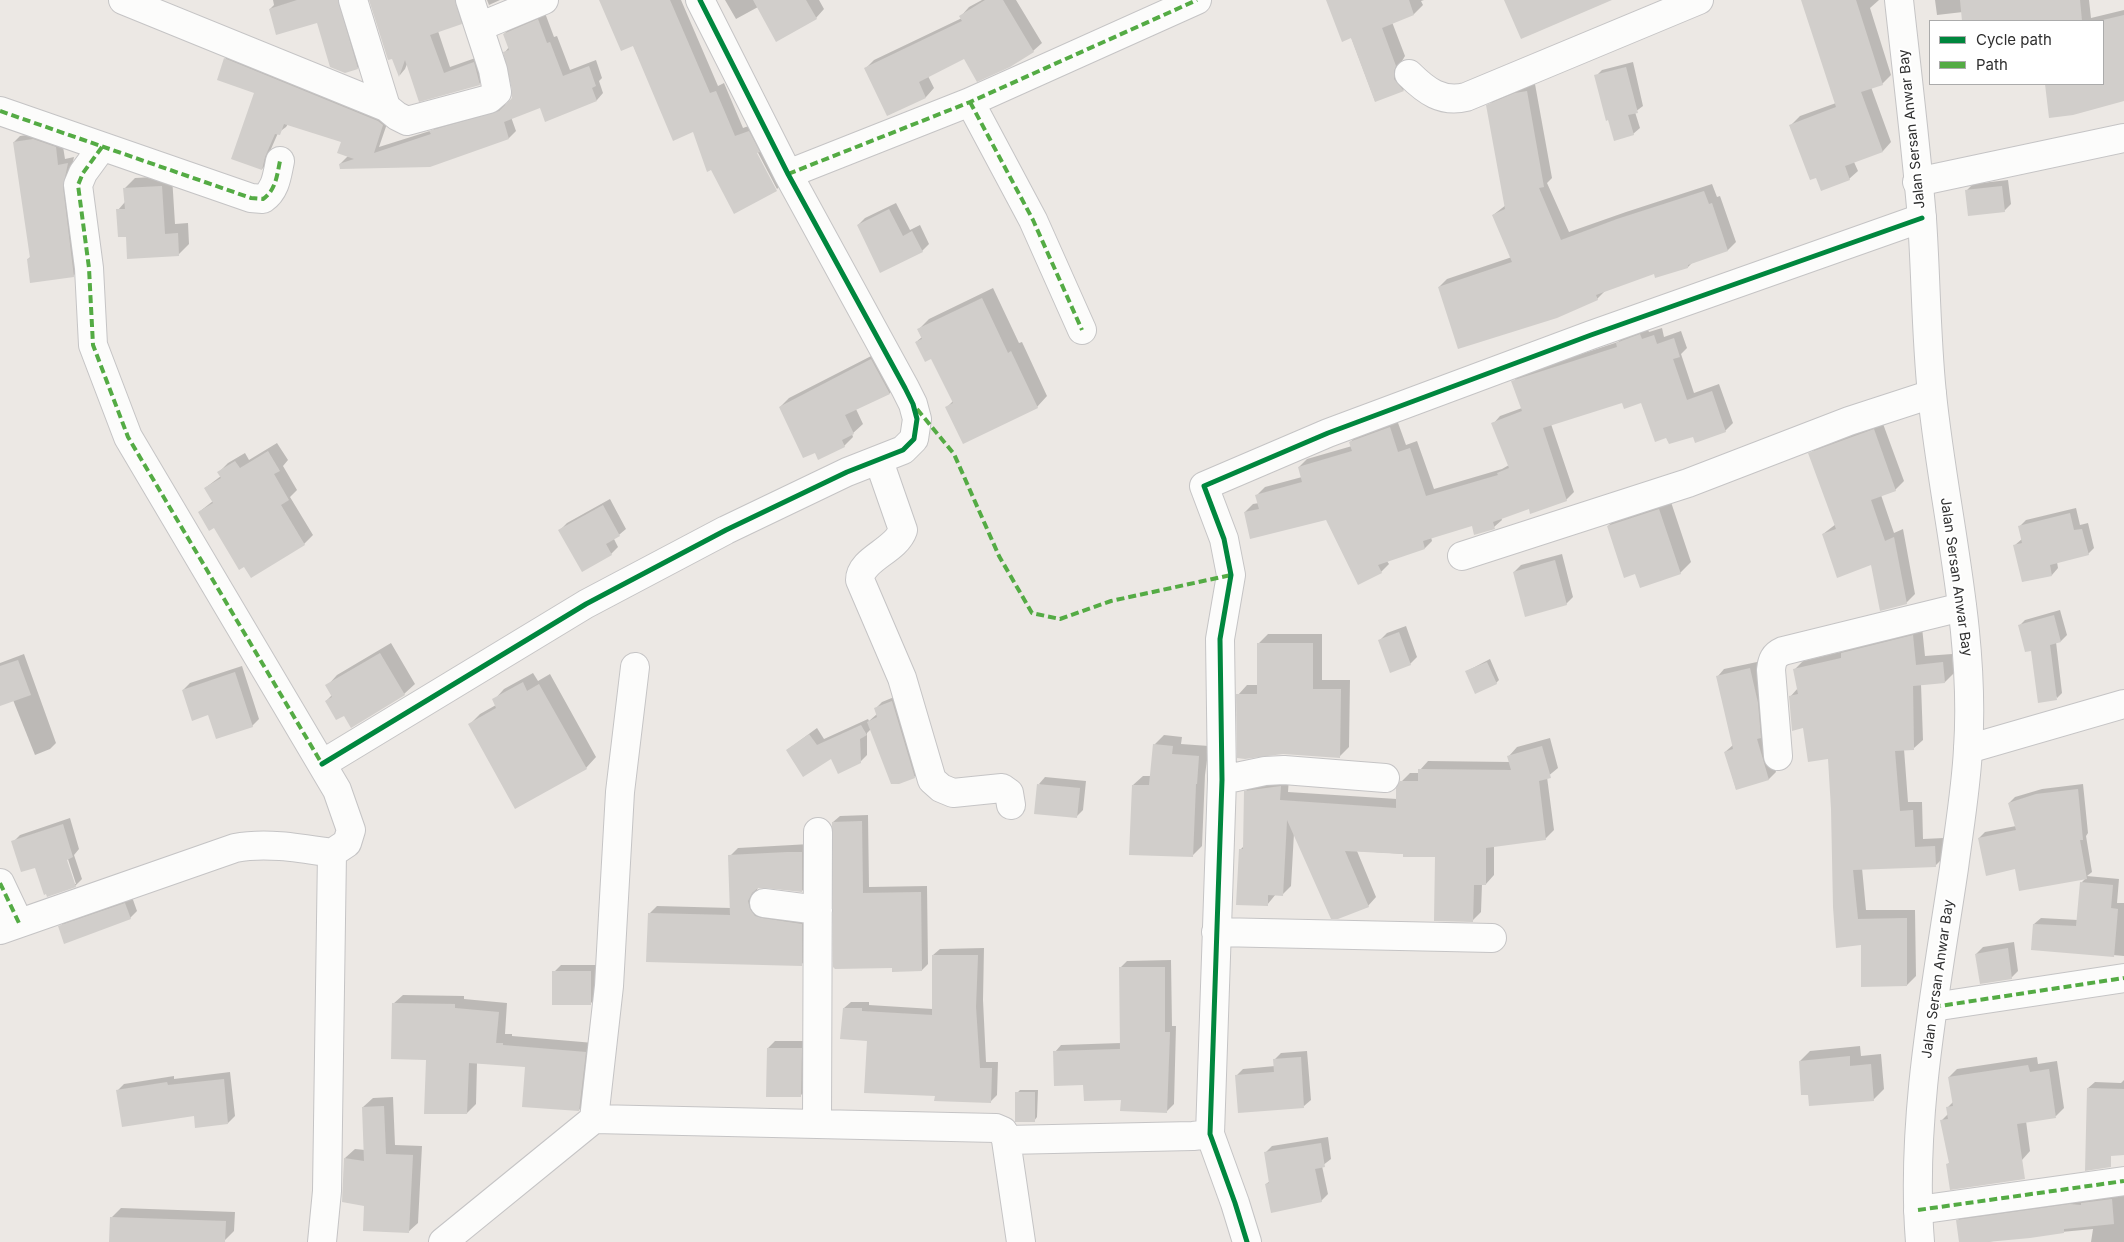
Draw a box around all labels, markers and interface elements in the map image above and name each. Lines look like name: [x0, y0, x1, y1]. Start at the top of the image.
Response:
legend: [1929, 20, 2104, 85]
text: Cycle path: [1976, 30, 2052, 49]
street label: Jalan Sersan Anwar Bay: [1895, 48, 1929, 210]
text: Path: [1976, 55, 2008, 74]
street label: Jalan Sersan Anwar Bay: [1937, 496, 1975, 658]
street label: Jalan Sersan Anwar Bay: [1919, 898, 1957, 1060]

